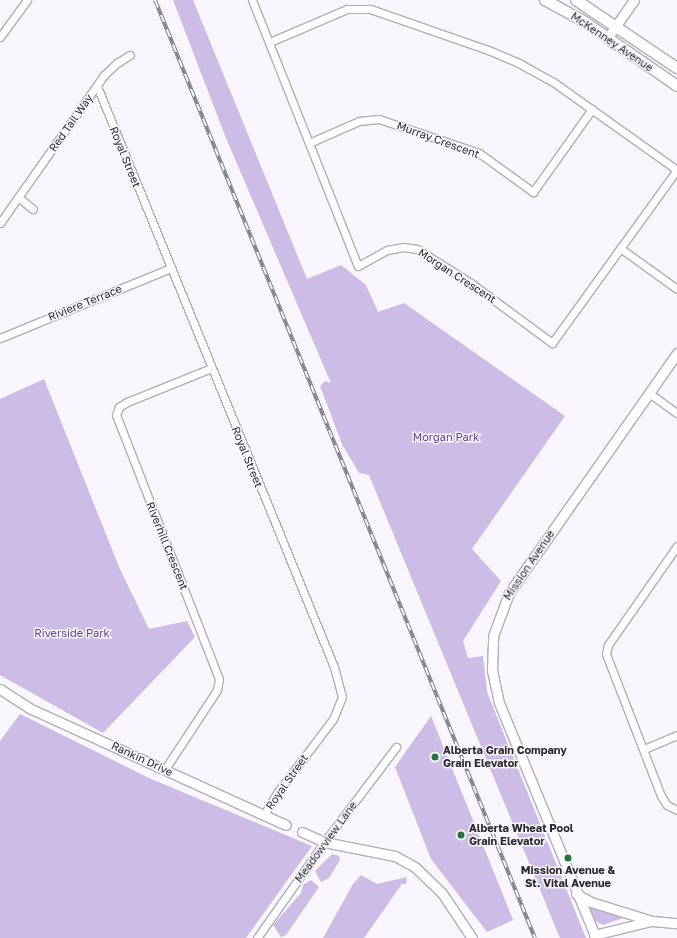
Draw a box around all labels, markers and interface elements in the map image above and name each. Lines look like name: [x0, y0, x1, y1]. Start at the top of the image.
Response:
street label: McKenney Avenue: [568, 10, 656, 74]
street label: Red Tail Way: [46, 92, 96, 154]
street label: Murray Crescent: [395, 119, 481, 161]
street label: Royal Street: [107, 125, 143, 189]
street label: Morgan Crescent: [416, 246, 498, 306]
street label: Riviere Terrace: [46, 282, 124, 324]
street label: Royal Street: [229, 425, 265, 489]
park label: Morgan Park: [413, 430, 479, 444]
street label: Riverhill Crescent: [143, 500, 191, 592]
street label: Mission Avenue: [501, 527, 557, 603]
park label: Riverside Park: [34, 626, 110, 640]
street label: Rankin Drive: [109, 739, 175, 779]
place label: Alberta Grain Company Grain Elevator: [443, 744, 567, 770]
street label: Royal Street: [263, 752, 311, 812]
marker: Alberta Grain Company Grain Elevator: [430, 752, 440, 762]
street label: Meadowview Lane: [292, 799, 360, 885]
place label: Alberta Wheat Pool Grain Elevator: [469, 822, 574, 848]
marker: Alberta Wheat Pool Grain Elevator: [456, 830, 466, 840]
marker: Mission Avenue & St. Vital Avenue: [563, 853, 573, 863]
place label: Mission Avenue & St. Vital Avenue: [521, 864, 615, 890]

